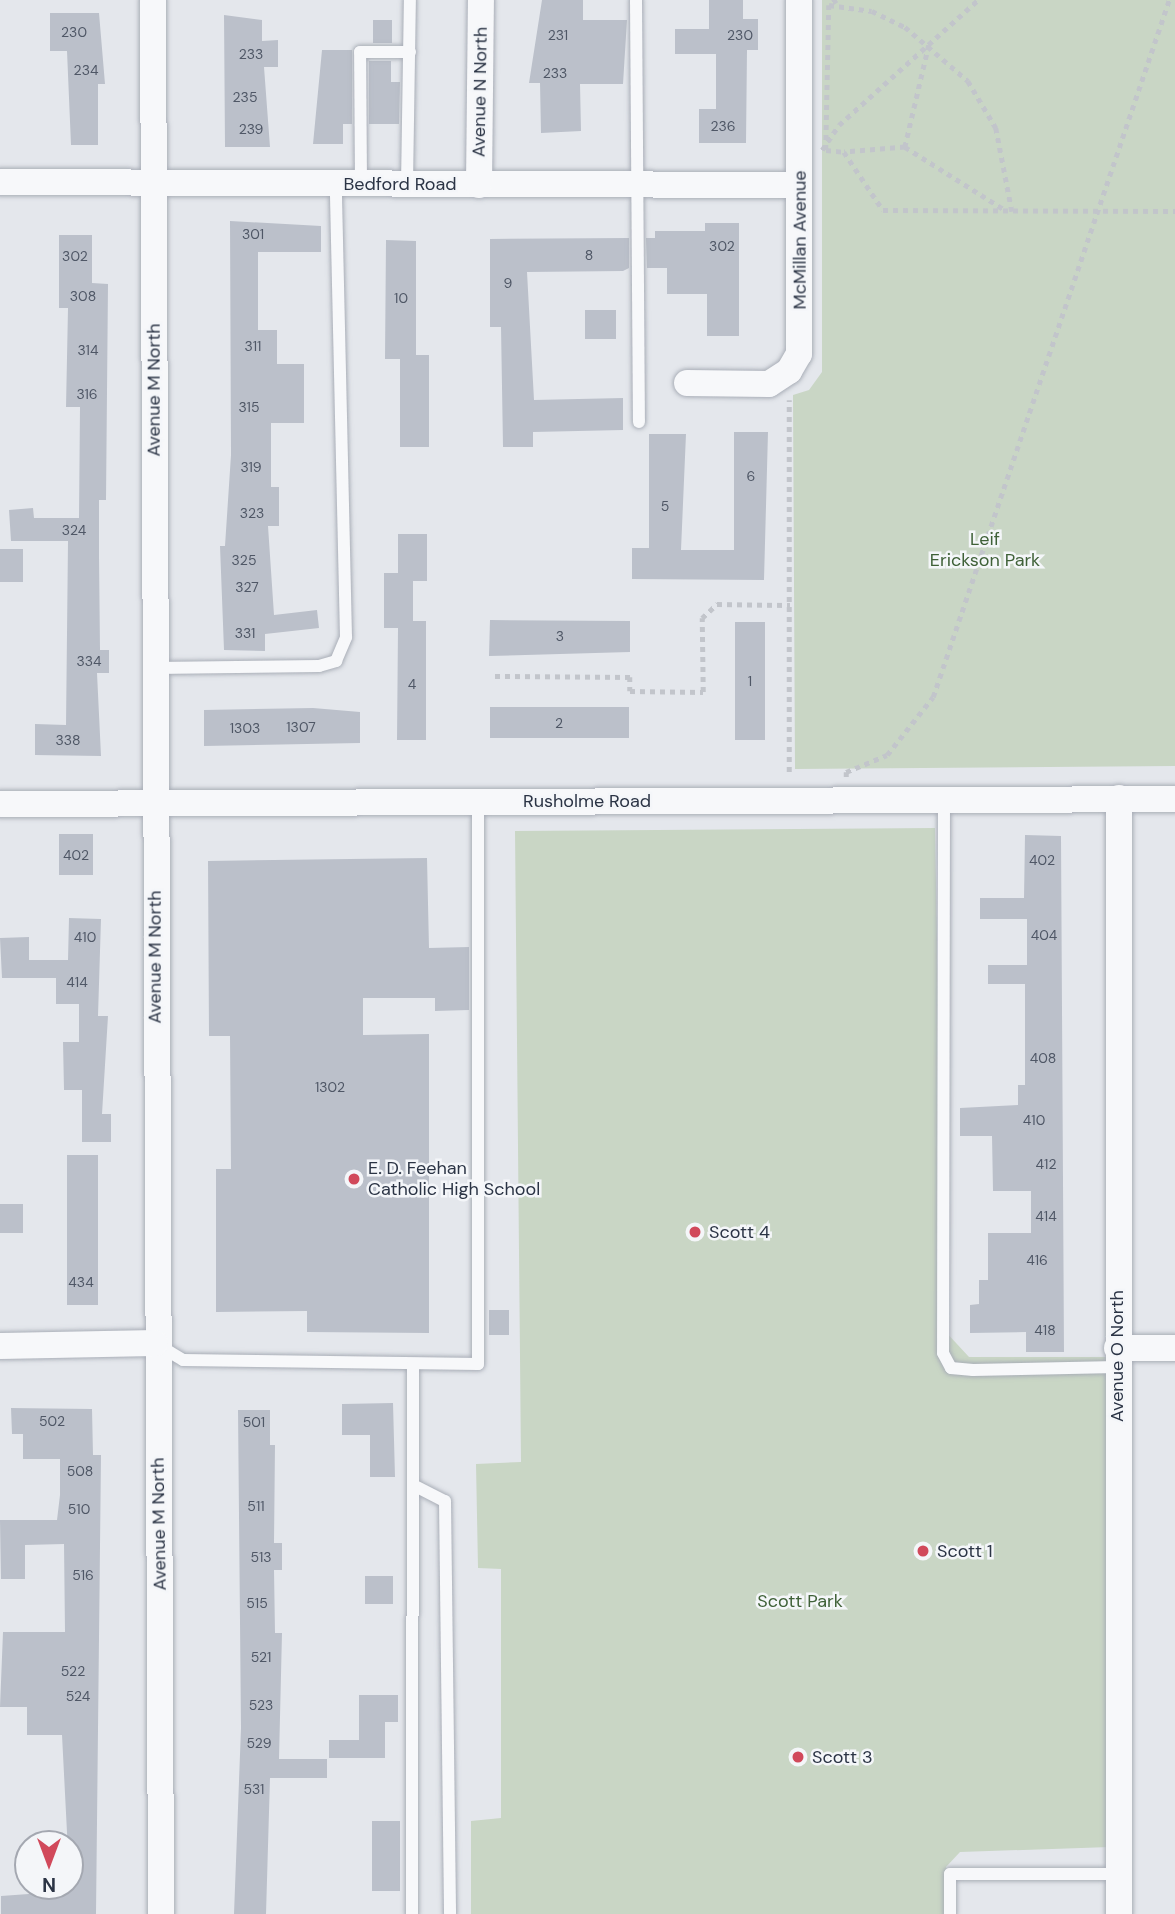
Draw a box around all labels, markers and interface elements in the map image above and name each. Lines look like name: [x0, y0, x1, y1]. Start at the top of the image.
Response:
house number: 230: [61, 24, 87, 40]
street label: Avenue N North: [468, 27, 492, 157]
house number: 231: [548, 27, 568, 43]
house number: 230: [727, 27, 753, 43]
house number: 233: [239, 46, 263, 62]
house number: 234: [74, 62, 98, 78]
house number: 233: [543, 65, 567, 81]
house number: 235: [233, 89, 257, 105]
house number: 236: [710, 118, 736, 134]
house number: 239: [239, 121, 263, 137]
street label: McMillan Avenue: [789, 171, 811, 309]
street label: Bedford Road: [343, 173, 457, 195]
house number: 301: [242, 226, 264, 242]
house number: 302: [709, 238, 735, 254]
house number: 8: [585, 247, 593, 263]
house number: 302: [62, 248, 88, 264]
house number: 9: [504, 275, 512, 291]
house number: 308: [70, 288, 96, 304]
house number: 10: [394, 290, 408, 306]
street label: Avenue M North: [143, 323, 165, 457]
house number: 311: [245, 338, 261, 354]
house number: 314: [78, 342, 98, 358]
house number: 316: [76, 386, 98, 402]
house number: 315: [239, 399, 259, 415]
house number: 319: [240, 459, 262, 475]
house number: 6: [747, 468, 755, 484]
house number: 5: [661, 498, 669, 514]
house number: 323: [240, 505, 264, 521]
house number: 324: [62, 522, 86, 538]
park label: Leif Erickson Park: [930, 529, 1040, 572]
house number: 325: [232, 552, 256, 568]
house number: 327: [235, 579, 259, 595]
house number: 331: [235, 625, 255, 641]
house number: 3: [556, 628, 564, 644]
house number: 334: [76, 653, 102, 669]
house number: 1: [748, 673, 752, 689]
house number: 4: [408, 676, 416, 692]
house number: 2: [555, 715, 563, 731]
house number: 1307: [286, 719, 316, 735]
house number: 1303: [230, 720, 260, 736]
house number: 338: [55, 732, 81, 748]
street label: Rusholme Road: [523, 790, 651, 812]
house number: 402: [63, 847, 89, 863]
house number: 402: [1029, 852, 1055, 868]
street label: Avenue M North: [144, 890, 166, 1024]
house number: 404: [1031, 927, 1057, 943]
house number: 410: [74, 929, 96, 945]
house number: 414: [66, 974, 88, 990]
house number: 408: [1030, 1050, 1056, 1066]
house number: 1302: [315, 1079, 345, 1095]
house number: 410: [1023, 1112, 1045, 1128]
house number: 412: [1036, 1156, 1056, 1172]
place label: E. D. Feehan Catholic High School: [368, 1158, 540, 1200]
marker: E. D. Feehan Catholic High School: [346, 1171, 362, 1187]
house number: 414: [1035, 1208, 1057, 1224]
place label: Scott 4: [709, 1221, 770, 1243]
marker: Scott 4: [687, 1224, 703, 1240]
house number: 416: [1026, 1252, 1048, 1268]
house number: 434: [68, 1274, 94, 1290]
street label: Avenue O North: [1106, 1290, 1128, 1422]
house number: 418: [1034, 1322, 1056, 1338]
house number: 502: [39, 1413, 65, 1429]
house number: 501: [243, 1414, 265, 1430]
street label: Avenue M North: [147, 1457, 171, 1591]
house number: 508: [67, 1463, 93, 1479]
house number: 511: [247, 1498, 265, 1514]
house number: 510: [68, 1501, 90, 1517]
place label: Scott 1: [937, 1540, 993, 1562]
marker: Scott 1: [915, 1543, 931, 1559]
house number: 513: [250, 1549, 272, 1565]
house number: 516: [72, 1567, 94, 1583]
park label: Scott Park: [757, 1590, 843, 1612]
house number: 515: [246, 1595, 268, 1611]
house number: 521: [251, 1649, 271, 1665]
house number: 522: [61, 1663, 85, 1679]
house number: 524: [66, 1688, 90, 1704]
house number: 523: [249, 1697, 273, 1713]
house number: 529: [246, 1735, 272, 1751]
place label: Scott 3: [812, 1746, 873, 1768]
marker: Scott 3: [790, 1749, 806, 1765]
house number: 531: [244, 1781, 264, 1797]
north arrow: [14, 1830, 84, 1900]
text: N: [42, 1872, 56, 1897]

